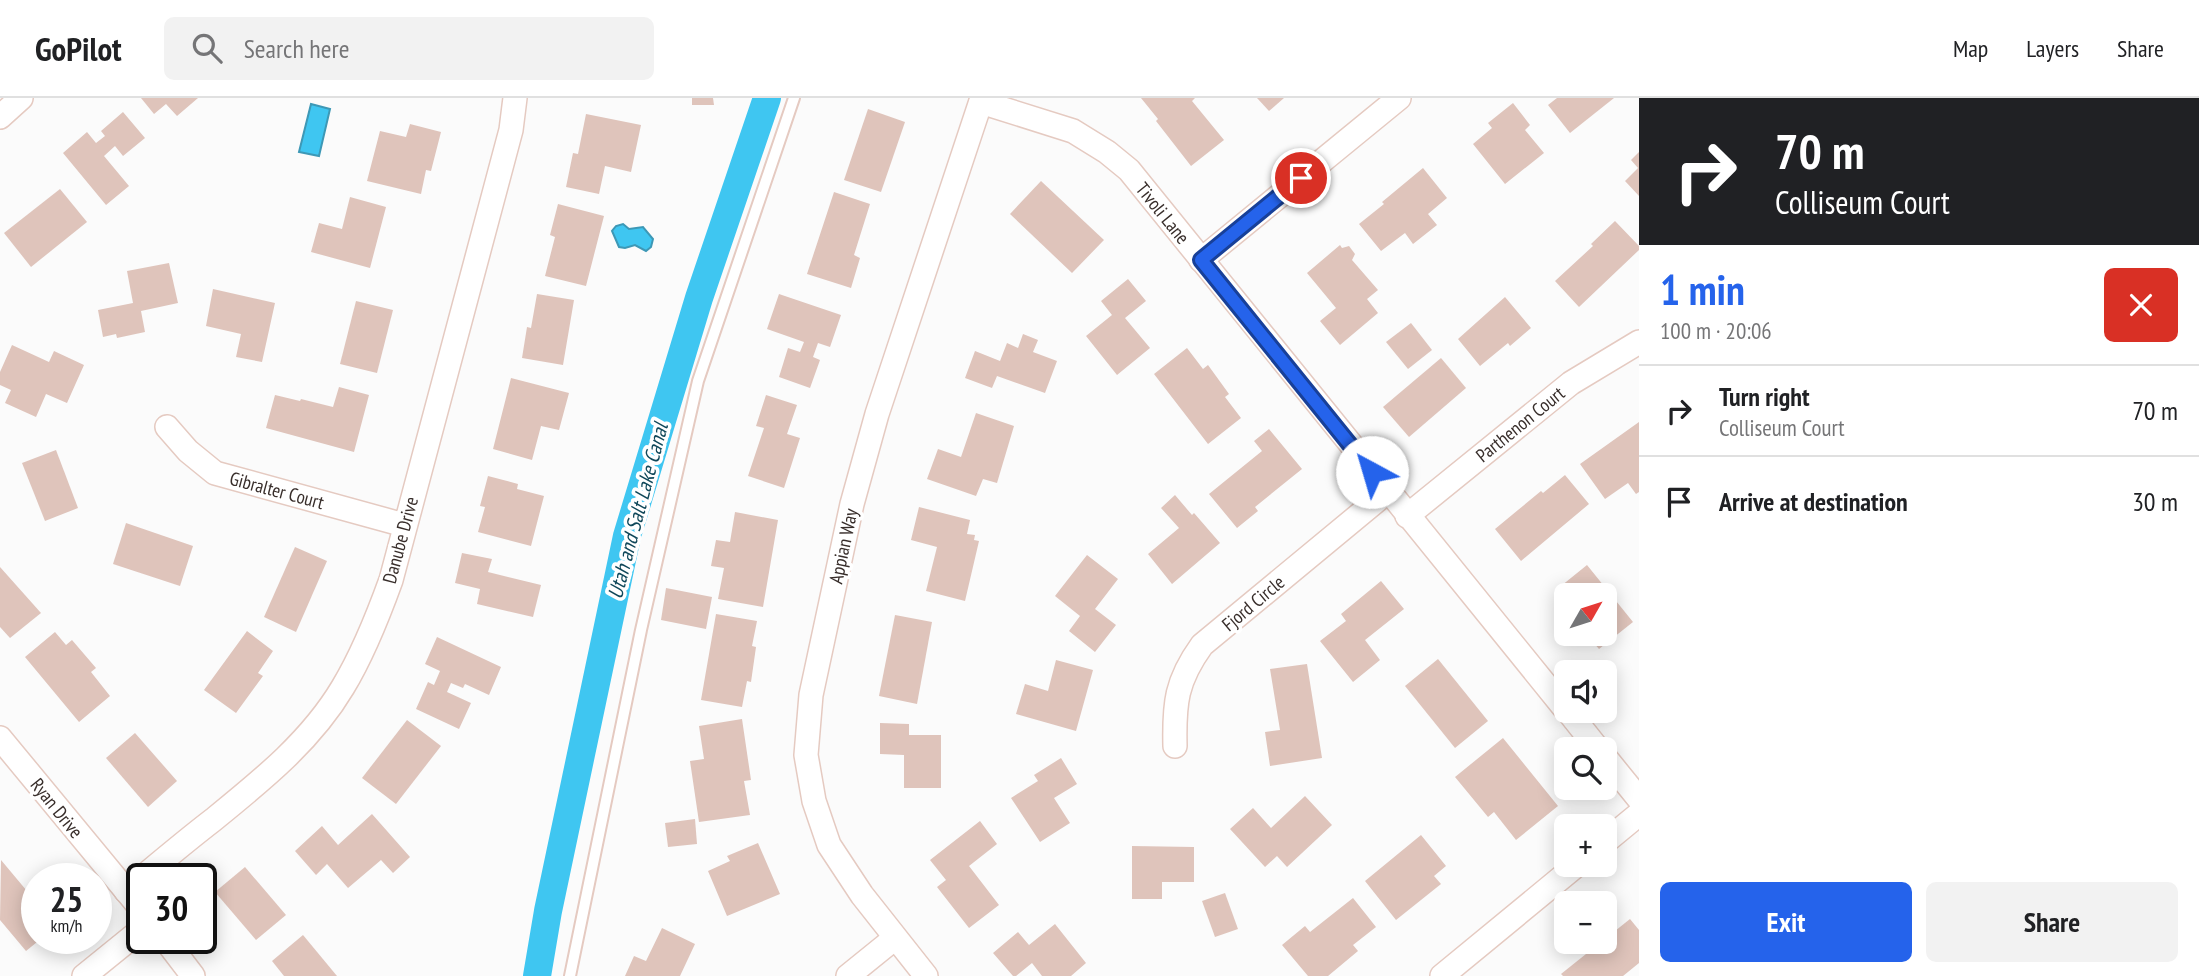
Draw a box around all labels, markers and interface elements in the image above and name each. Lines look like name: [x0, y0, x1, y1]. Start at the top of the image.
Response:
search box: [164, 17, 654, 80]
text: GoPilot: [35, 27, 122, 70]
icon: search: [188, 29, 226, 67]
text: Search here: [244, 32, 349, 65]
text: Map: [1953, 33, 1988, 64]
text: Layers: [2026, 33, 2079, 64]
text: Share: [2117, 33, 2164, 64]
text: 70 m: [1775, 119, 1864, 183]
icon: right: [1660, 126, 1751, 217]
pin: [1271, 148, 1331, 208]
icon: arrive: [1282, 159, 1320, 197]
street label: Tivoli Lane: [1131, 177, 1195, 249]
text: Colliseum Court: [1775, 181, 1950, 223]
text: 1 min: [1660, 262, 1745, 317]
button: close: [2104, 268, 2178, 342]
text: 100 m · 20:06: [1660, 316, 1772, 345]
street label: Parthenon Court: [1471, 380, 1570, 467]
text: Turn right: [1719, 380, 1810, 413]
icon: right: [1660, 392, 1698, 430]
text: 70 m: [2132, 394, 2178, 427]
text: Colliseum Court: [1719, 413, 1845, 442]
water label: Utah and Salt Lake Canal: [601, 418, 674, 602]
position arrow: [1335, 435, 1409, 509]
street label: Gibralter Court: [227, 466, 328, 514]
icon: arrive: [1660, 483, 1698, 521]
text: Arrive at destination: [1719, 485, 1908, 518]
text: 30 m: [2132, 485, 2178, 518]
street label: Danube Drive: [377, 494, 423, 586]
street label: Appian Way: [823, 505, 863, 586]
street label: Fjord Circle: [1217, 570, 1289, 636]
north arrow: [1554, 583, 1617, 646]
map controls: [1554, 583, 1617, 954]
button: sound: [1554, 660, 1617, 723]
button: search: [1554, 737, 1617, 800]
street label: Ryan Drive: [26, 773, 89, 843]
button: +: [1554, 814, 1617, 877]
speed limit sign: 30: [126, 863, 217, 954]
text: 25: [50, 876, 83, 922]
button: Exit: [1660, 882, 1912, 962]
button: Share: [1926, 882, 2178, 962]
button: −: [1554, 891, 1617, 954]
text: km/h: [51, 914, 82, 937]

